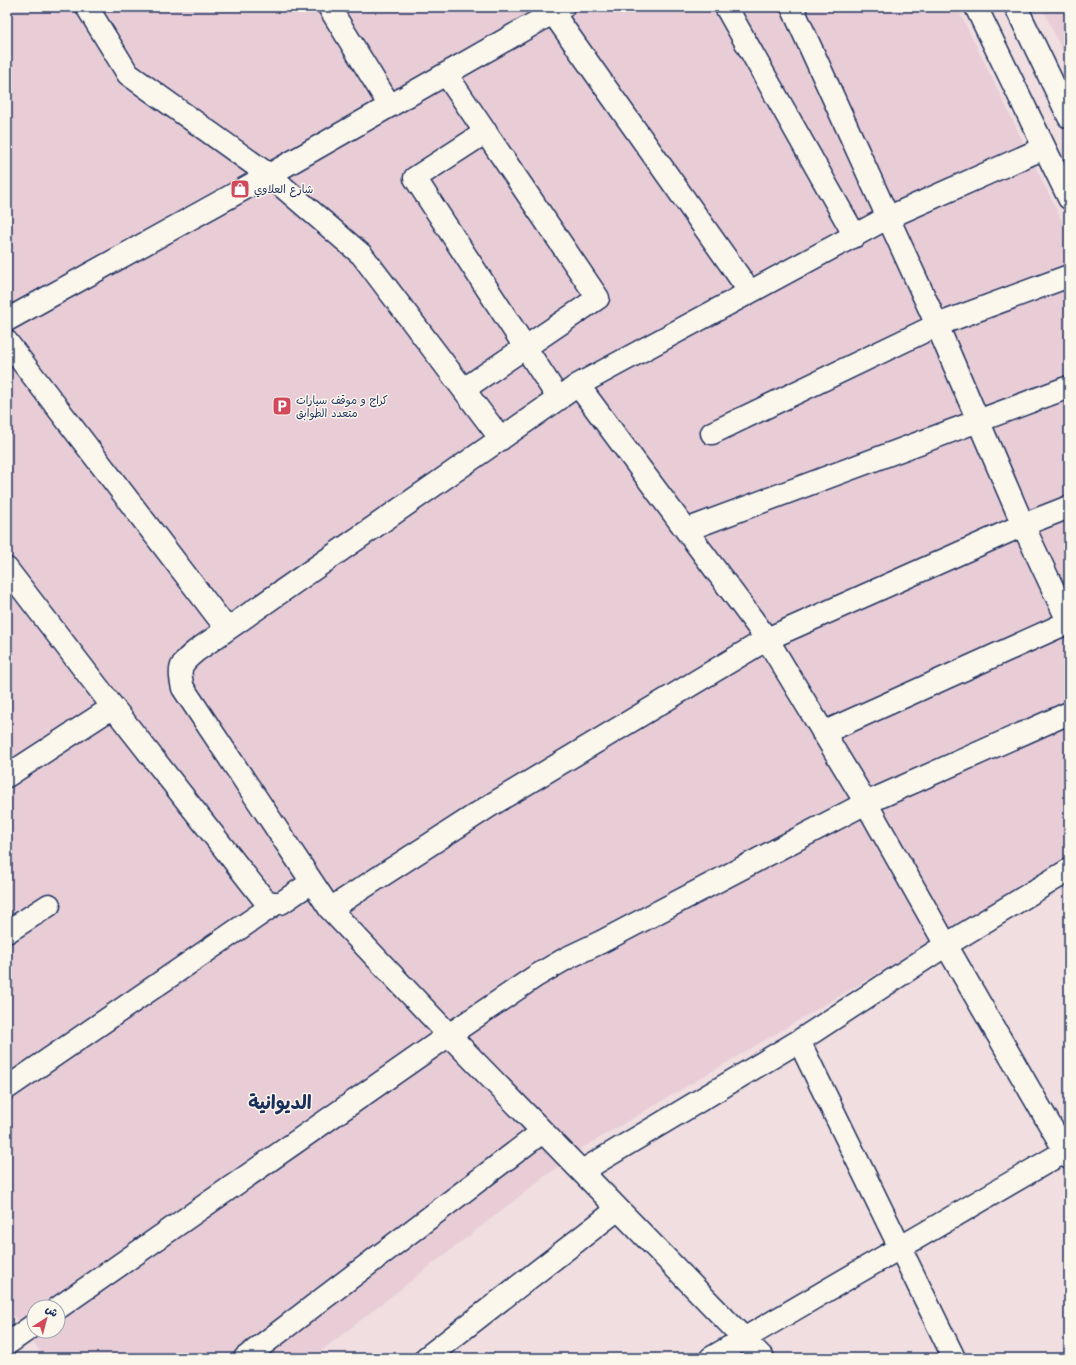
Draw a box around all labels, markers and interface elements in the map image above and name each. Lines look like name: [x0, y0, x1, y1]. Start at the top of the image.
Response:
shop icon: شارع العلاوي: [229, 178, 251, 200]
place label: شارع العلاوي: [254, 183, 313, 198]
place label: كراج و موقف سيارات متعدد الطوابق: [296, 394, 388, 421]
parking icon: كراج و موقف سيارات متعدد الطوابق: [271, 395, 293, 417]
district label: الديوانية: [248, 1092, 312, 1115]
north arrow: [26, 1299, 66, 1339]
text: ش: [43, 1302, 60, 1320]

